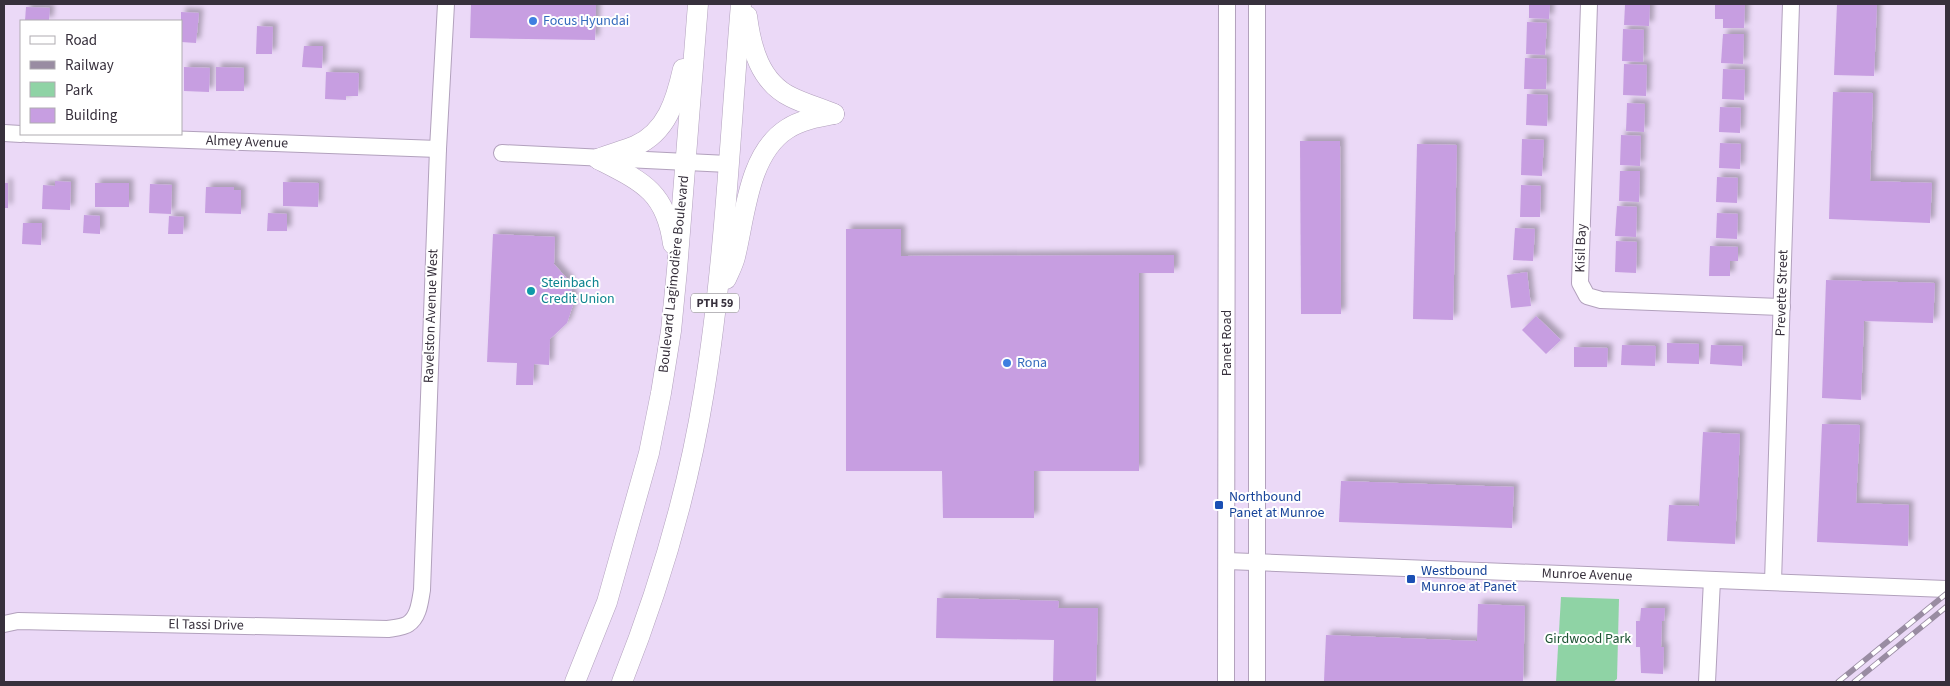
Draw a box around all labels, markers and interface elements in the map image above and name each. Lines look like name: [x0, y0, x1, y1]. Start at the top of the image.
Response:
place label: Focus Hyundai: [543, 11, 629, 31]
marker: Focus Hyundai: [527, 15, 539, 27]
legend: [20, 20, 182, 135]
text: Road: [65, 30, 97, 51]
text: Railway: [65, 55, 114, 76]
text: Park: [65, 80, 94, 101]
text: Building: [65, 105, 118, 126]
street label: Almey Avenue: [206, 131, 289, 153]
street label: Boulevard Lagimodière Boulevard: [654, 174, 694, 374]
street label: Kisil Bay: [1570, 223, 1592, 273]
street label: Ravelston Avenue West: [419, 248, 443, 383]
street label: Prevette Street: [1770, 249, 1794, 337]
place label: Steinbach Credit Union: [541, 273, 615, 309]
marker: Steinbach Credit Union: [525, 285, 537, 297]
road number: PTH 59: [691, 294, 739, 312]
street label: Panet Road: [1217, 310, 1237, 376]
place label: Rona: [1017, 353, 1047, 373]
marker: Rona: [1001, 357, 1013, 369]
place label: Northbound Panet at Munroe: [1229, 487, 1325, 523]
marker: Northbound Panet at Munroe: [1213, 499, 1225, 511]
place label: Westbound Munroe at Panet: [1421, 561, 1517, 597]
street label: Munroe Avenue: [1541, 563, 1633, 587]
marker: Westbound Munroe at Panet: [1405, 573, 1417, 585]
street label: El Tassi Drive: [168, 614, 244, 636]
park label: Girdwood Park: [1545, 629, 1631, 649]

